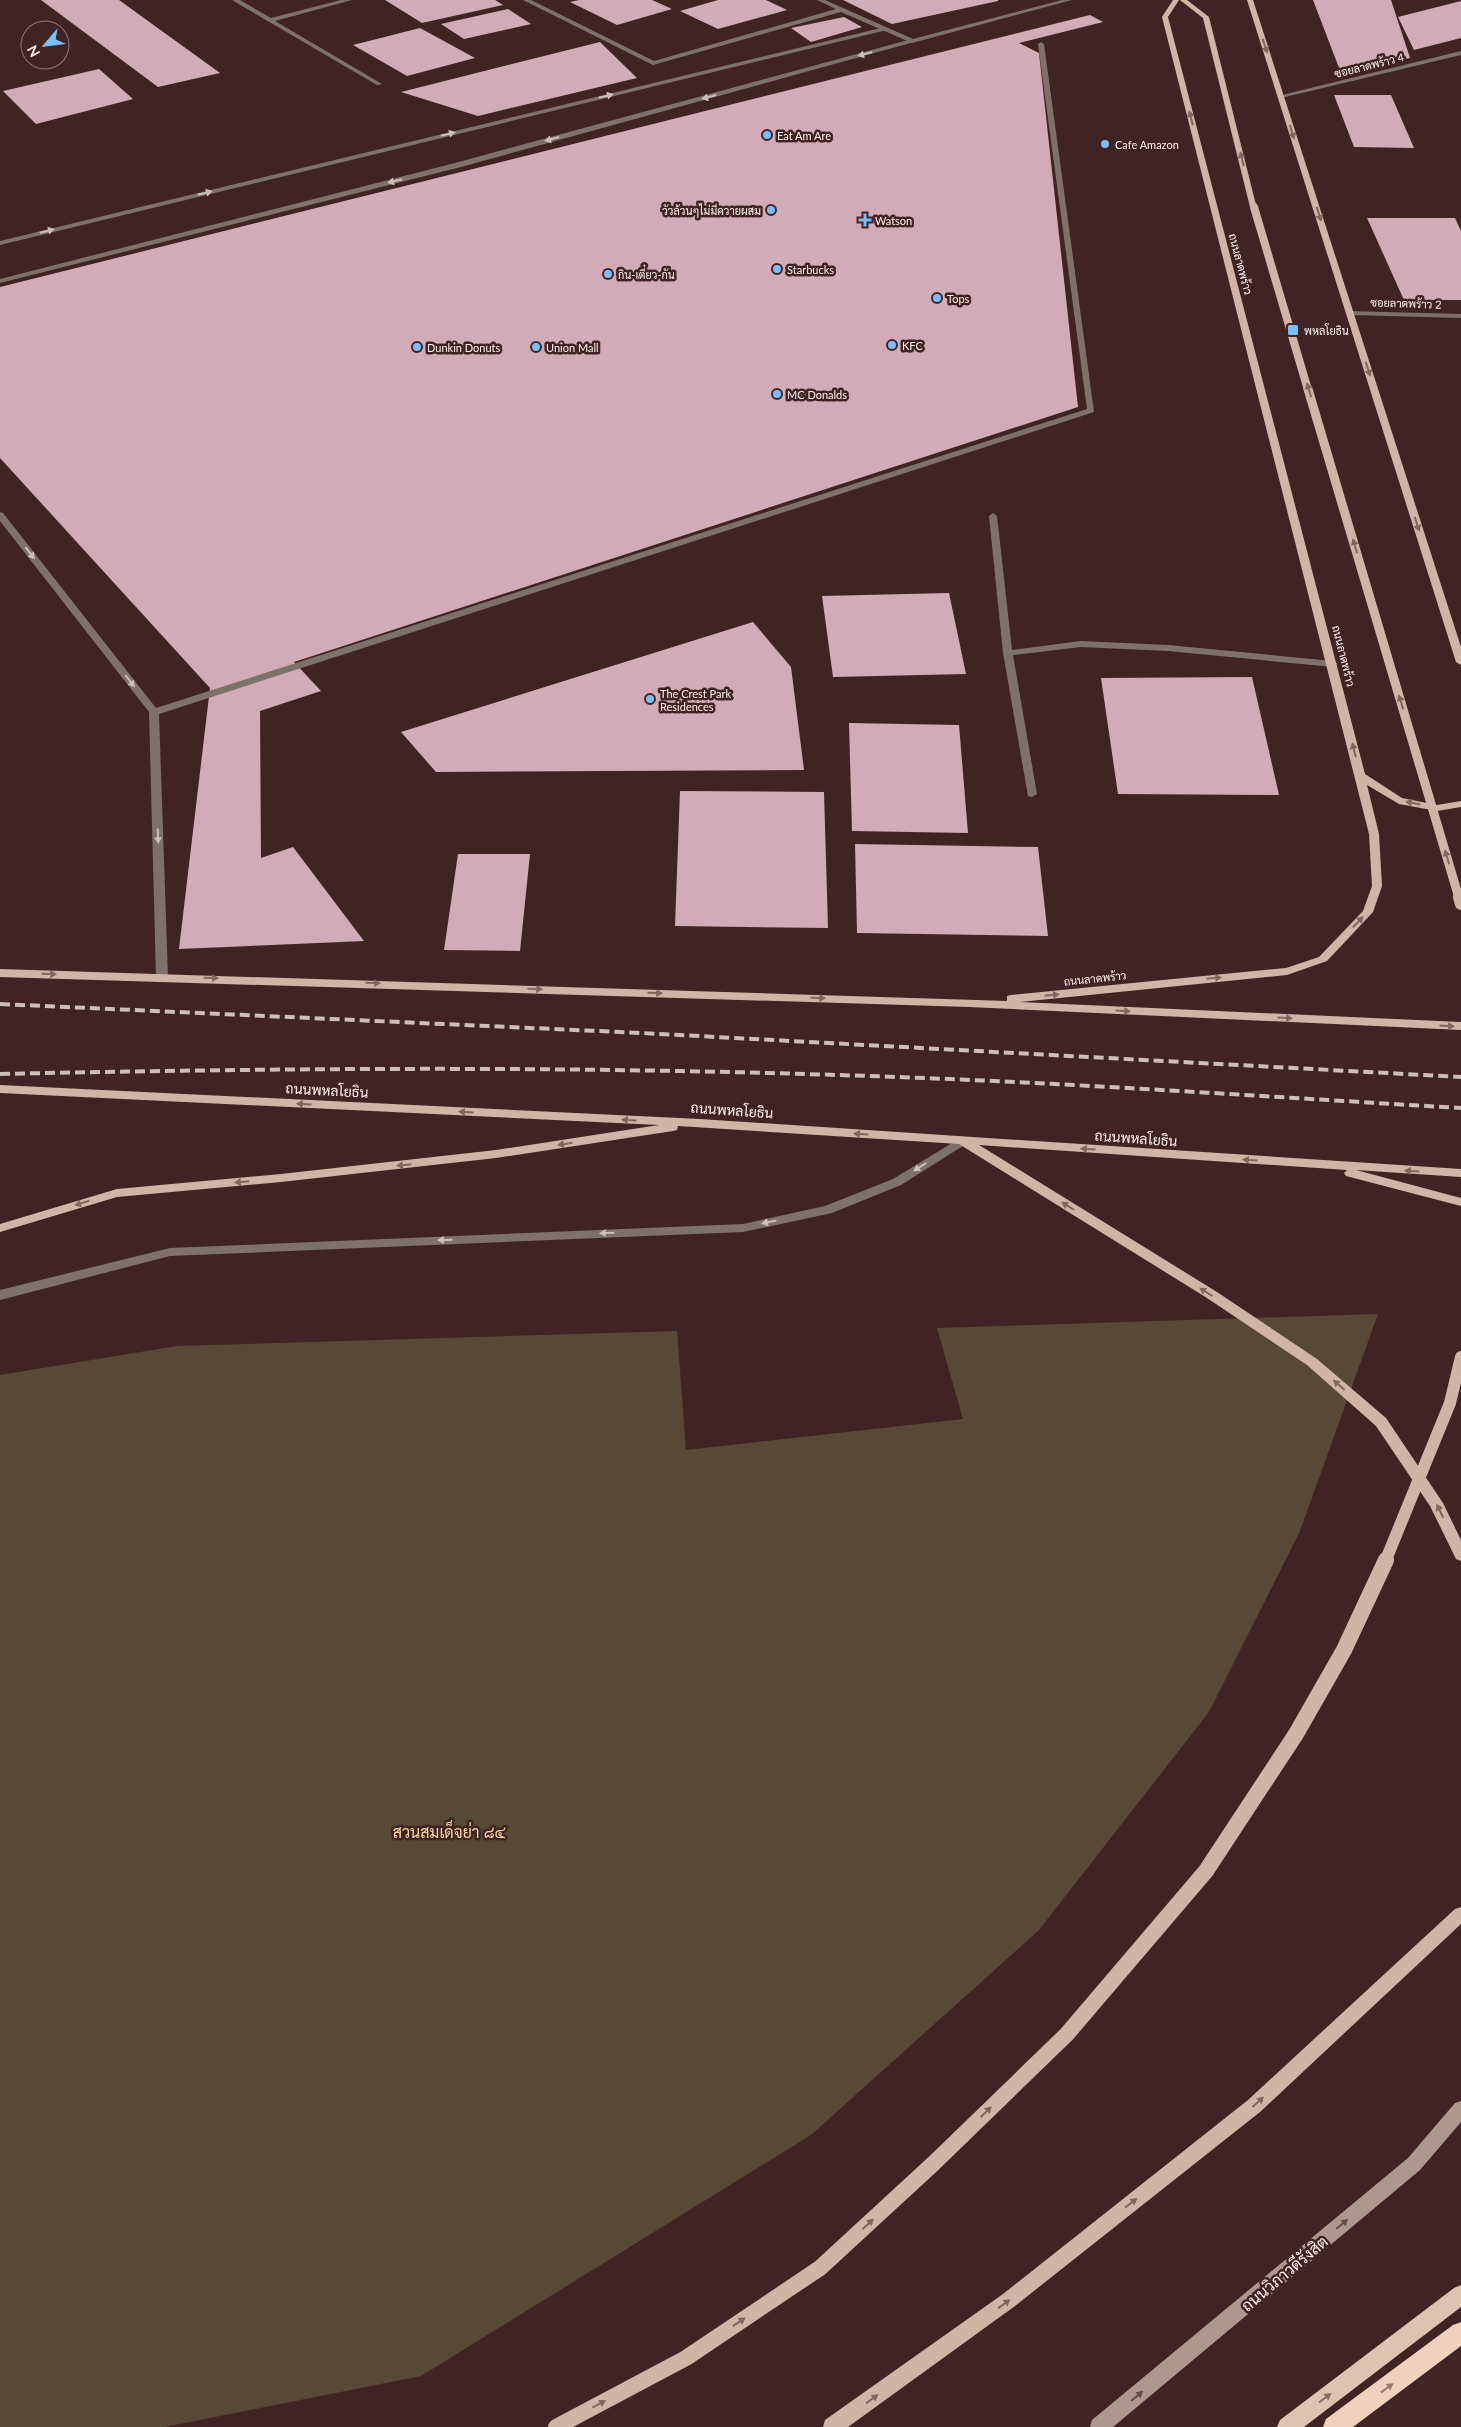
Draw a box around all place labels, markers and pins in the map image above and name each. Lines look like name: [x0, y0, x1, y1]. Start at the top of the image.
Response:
marker: Eat Am Are: [761, 129, 773, 141]
place label: Eat Am Are: [777, 129, 831, 142]
marker: Cafe Amazon: [1099, 138, 1111, 150]
place label: Cafe Amazon: [1115, 138, 1179, 151]
place label: วัวล้วนๆไม่มีควายผสม: [662, 203, 761, 218]
marker: วัวล้วนๆไม่มีควายผสม: [765, 204, 777, 216]
marker: Watson: [859, 214, 871, 226]
place label: Watson: [875, 214, 912, 227]
marker: Starbucks: [771, 263, 783, 275]
place label: Starbucks: [787, 263, 834, 276]
place label: กิน-เตี๋ยว-กัน: [618, 264, 675, 281]
marker: กิน-เตี๋ยว-กัน: [602, 268, 614, 280]
marker: Tops: [931, 292, 943, 304]
place label: Tops: [947, 292, 970, 305]
marker: พหลโยธิน: [1286, 323, 1300, 337]
place label: พหลโยธิน: [1304, 323, 1349, 337]
marker: KFC: [886, 339, 898, 351]
place label: KFC: [902, 339, 923, 352]
marker: Dunkin Donuts: [411, 341, 423, 353]
place label: Dunkin Donuts: [427, 341, 500, 354]
marker: Union Mall: [530, 341, 542, 353]
place label: Union Mall: [546, 341, 599, 354]
marker: MC Donalds: [771, 388, 783, 400]
place label: MC Donalds: [787, 388, 847, 401]
place label: The Crest Park Residences: [660, 687, 731, 713]
marker: The Crest Park Residences: [644, 693, 656, 705]

